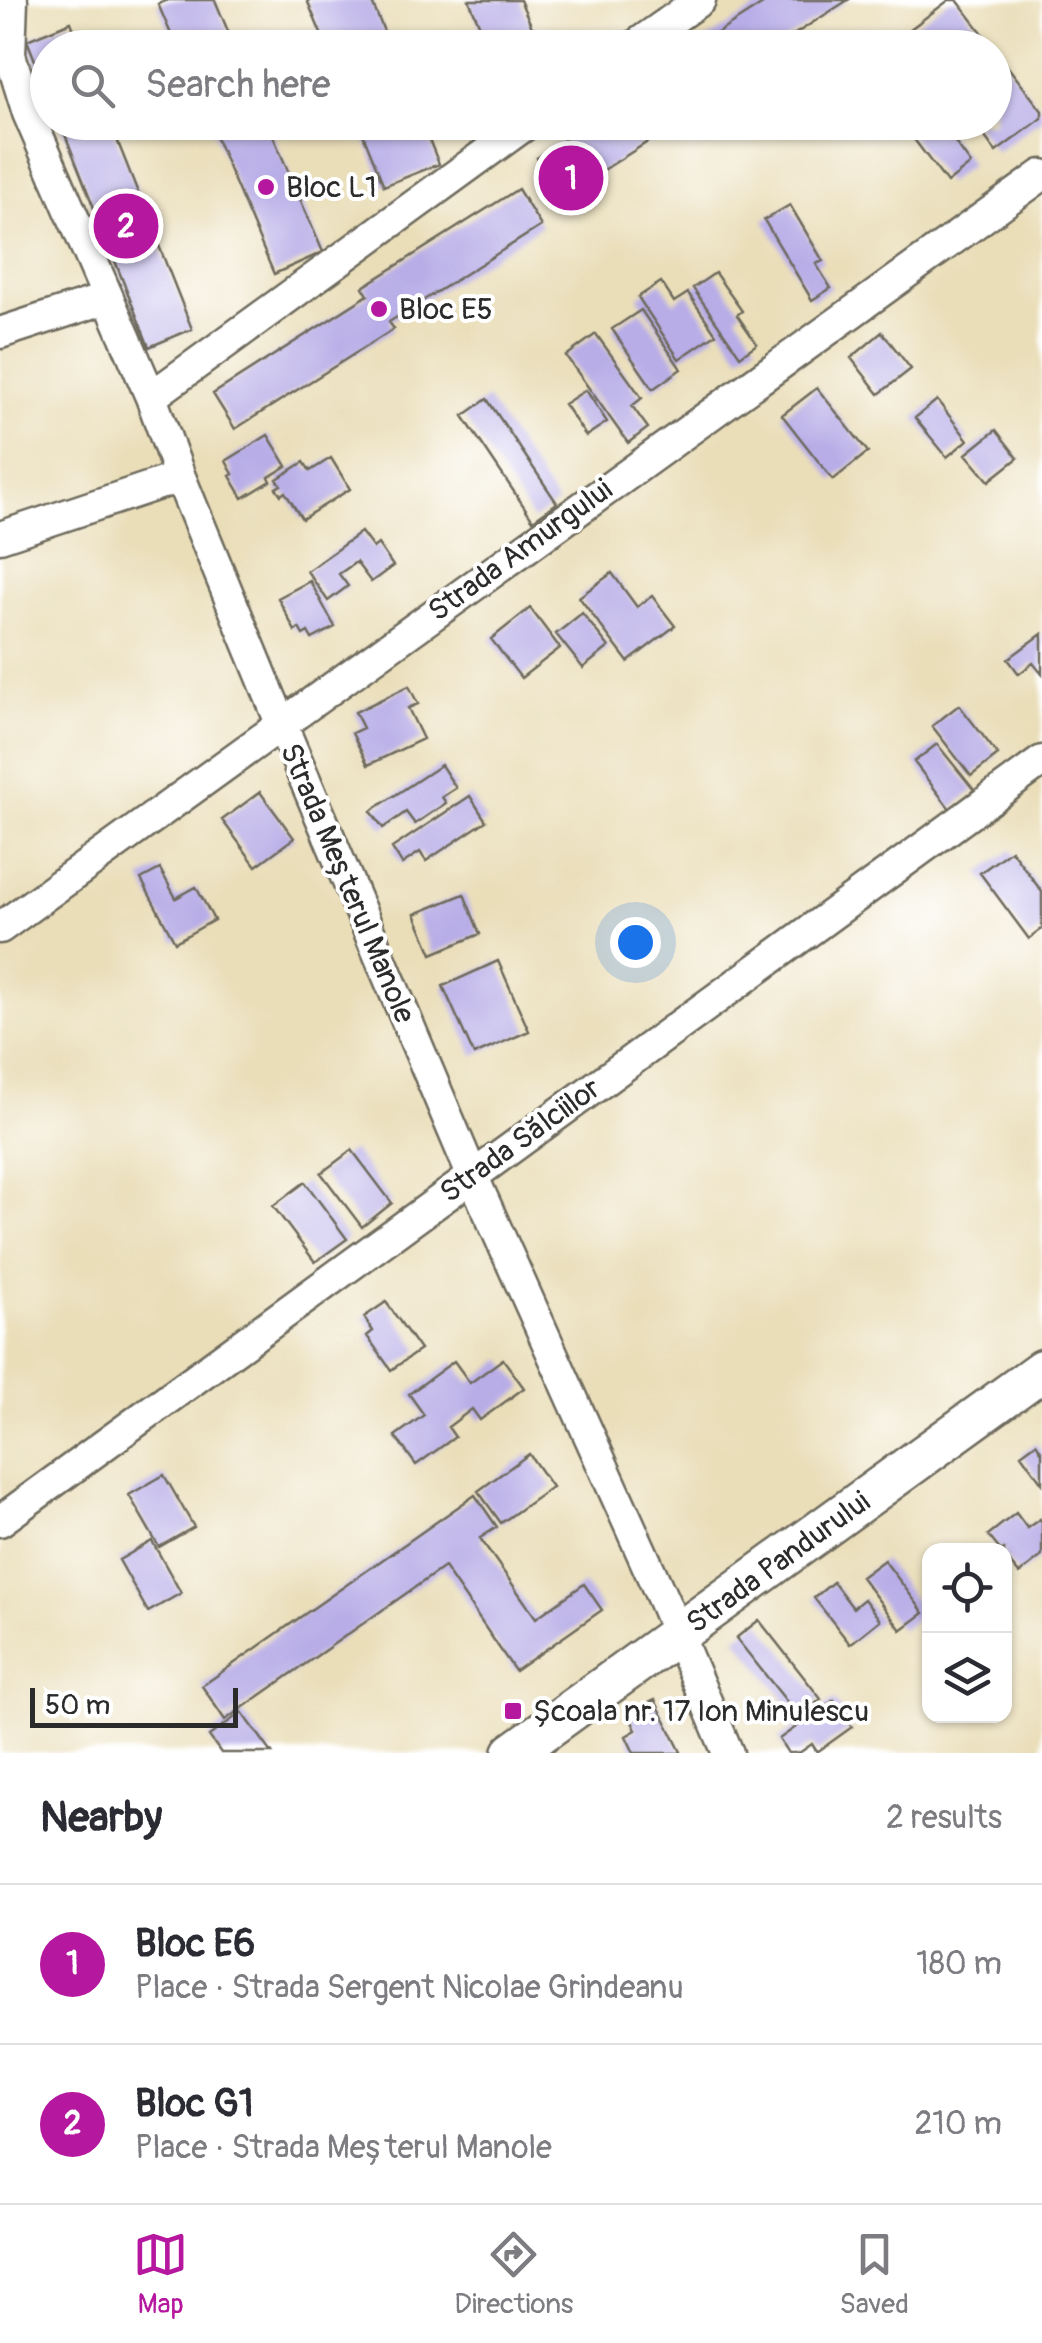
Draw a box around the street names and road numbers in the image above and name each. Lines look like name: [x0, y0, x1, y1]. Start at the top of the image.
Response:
street label: Strada Amurgului: [421, 471, 620, 630]
street label: Strada Meșterul Manole: [272, 738, 423, 1029]
street label: Strada Sălciilor: [433, 1070, 608, 1211]
street label: Strada Pandurului: [679, 1483, 877, 1641]

